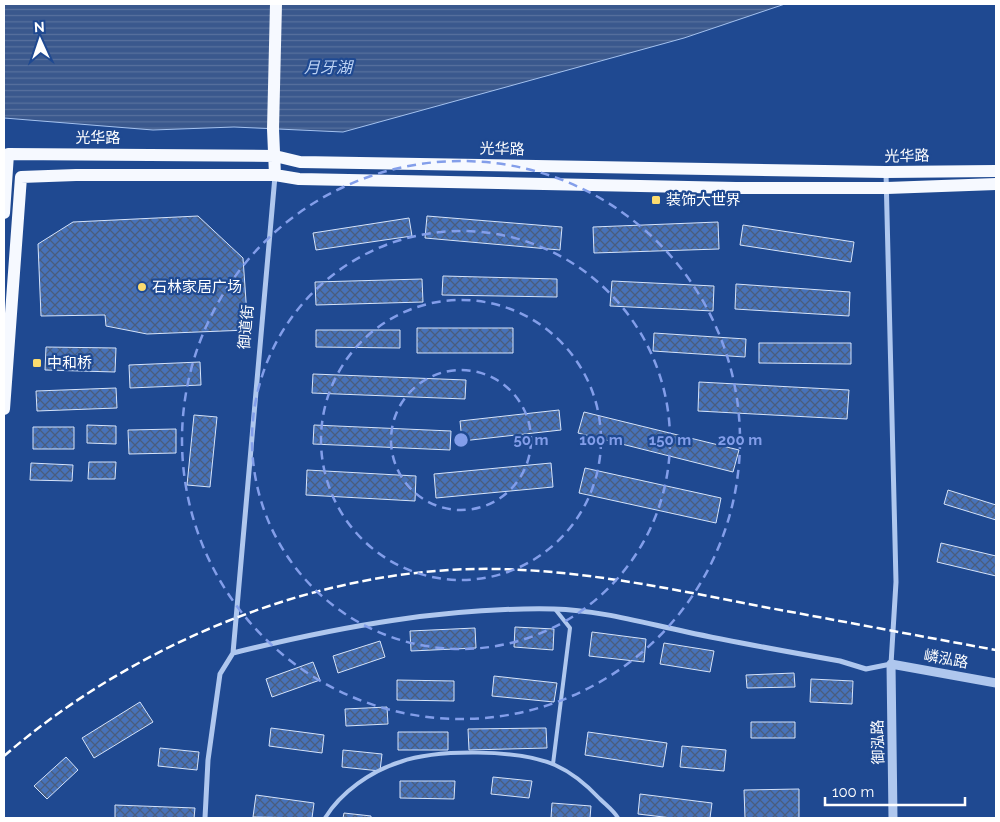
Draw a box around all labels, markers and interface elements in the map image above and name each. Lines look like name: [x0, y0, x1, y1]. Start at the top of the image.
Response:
north arrow: [15, 15, 65, 65]
text: N: [34, 19, 45, 35]
water label: 月牙湖: [304, 58, 355, 77]
street label: 光华路: [75, 129, 121, 147]
street label: 光华路: [479, 140, 525, 158]
street label: 光华路: [884, 147, 930, 165]
place label: 装饰大世界: [666, 191, 741, 209]
marker: 装饰大世界: [650, 194, 662, 206]
place label: 石林家居广场: [152, 278, 242, 296]
marker: 石林家居广场: [136, 281, 148, 293]
street label: 御道街: [235, 304, 257, 350]
place label: 中和桥: [47, 354, 92, 372]
marker: 中和桥: [31, 357, 43, 369]
centre of rings: [452, 431, 470, 449]
text: 50 m: [513, 431, 549, 449]
text: 100 m: [579, 431, 623, 449]
text: 150 m: [649, 431, 691, 449]
text: 200 m: [718, 431, 762, 449]
street label: 嶙泓路: [922, 646, 970, 672]
street label: 御泓路: [869, 719, 887, 765]
scale bar: [825, 774, 965, 806]
text: 100 m: [832, 783, 874, 801]

